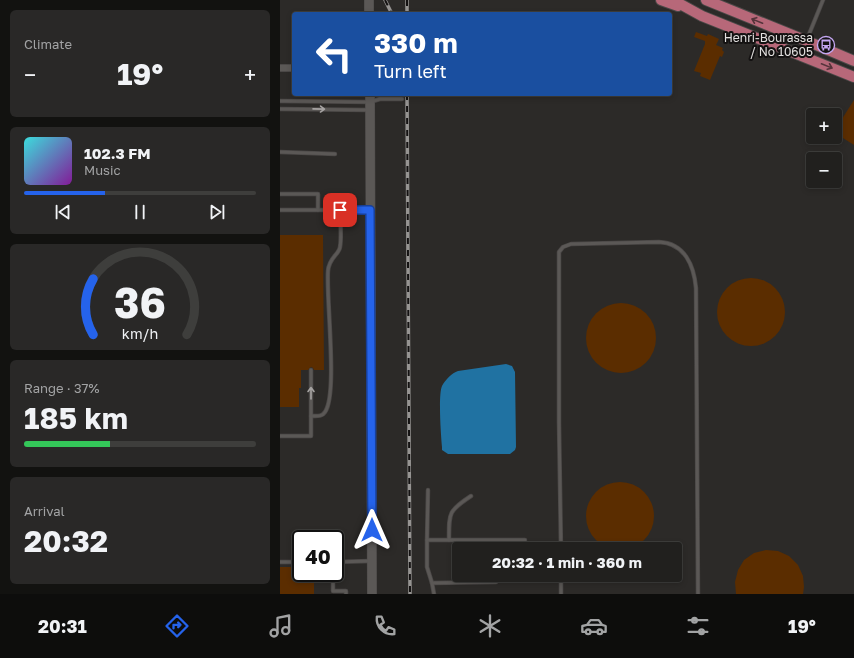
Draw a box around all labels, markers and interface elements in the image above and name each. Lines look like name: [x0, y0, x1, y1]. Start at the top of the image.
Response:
one-way arrow: [752, 16, 764, 24]
text: 330 m: [374, 26, 458, 59]
icon: left: [308, 28, 360, 80]
place label: Henri-Bourassa / No 10605: [724, 30, 813, 59]
bus stop icon: Henri-Bourassa / No 10605: [816, 35, 836, 55]
text: Climate: [24, 36, 72, 52]
text: 19°: [117, 56, 163, 92]
text: Turn left: [374, 60, 447, 82]
text: −: [24, 61, 36, 88]
text: +: [244, 61, 256, 88]
one-way arrow: [821, 63, 833, 71]
one-way arrow: [312, 105, 325, 113]
map controls: [806, 108, 842, 188]
button: +: [806, 108, 842, 144]
text: 102.3 FM: [84, 144, 151, 162]
button: −: [806, 152, 842, 188]
text: Music: [84, 162, 121, 178]
pin: [323, 193, 357, 227]
icon: arrive: [329, 199, 351, 221]
icon: previous: [52, 201, 74, 223]
icon: pause: [129, 201, 151, 223]
icon: next: [206, 201, 228, 223]
text: 36: [114, 277, 166, 327]
text: km/h: [122, 325, 158, 342]
text: Range · 37%: [24, 380, 99, 396]
one-way arrow: [307, 387, 315, 400]
text: 185 km: [24, 400, 128, 436]
text: Arrival: [24, 503, 65, 519]
position arrow: [351, 509, 393, 551]
text: 20:32: [24, 523, 108, 559]
speed limit sign: 40: [292, 530, 344, 582]
text: 20:32 · 1 min · 360 m: [492, 553, 642, 571]
icon: directions: [163, 612, 191, 640]
icon: music: [267, 612, 295, 640]
icon: phone: [371, 612, 399, 640]
icon: climate: [476, 612, 504, 640]
icon: car: [580, 612, 608, 640]
icon: filters: [684, 612, 712, 640]
text: 20:31: [38, 615, 87, 637]
text: 19°: [788, 615, 816, 637]

